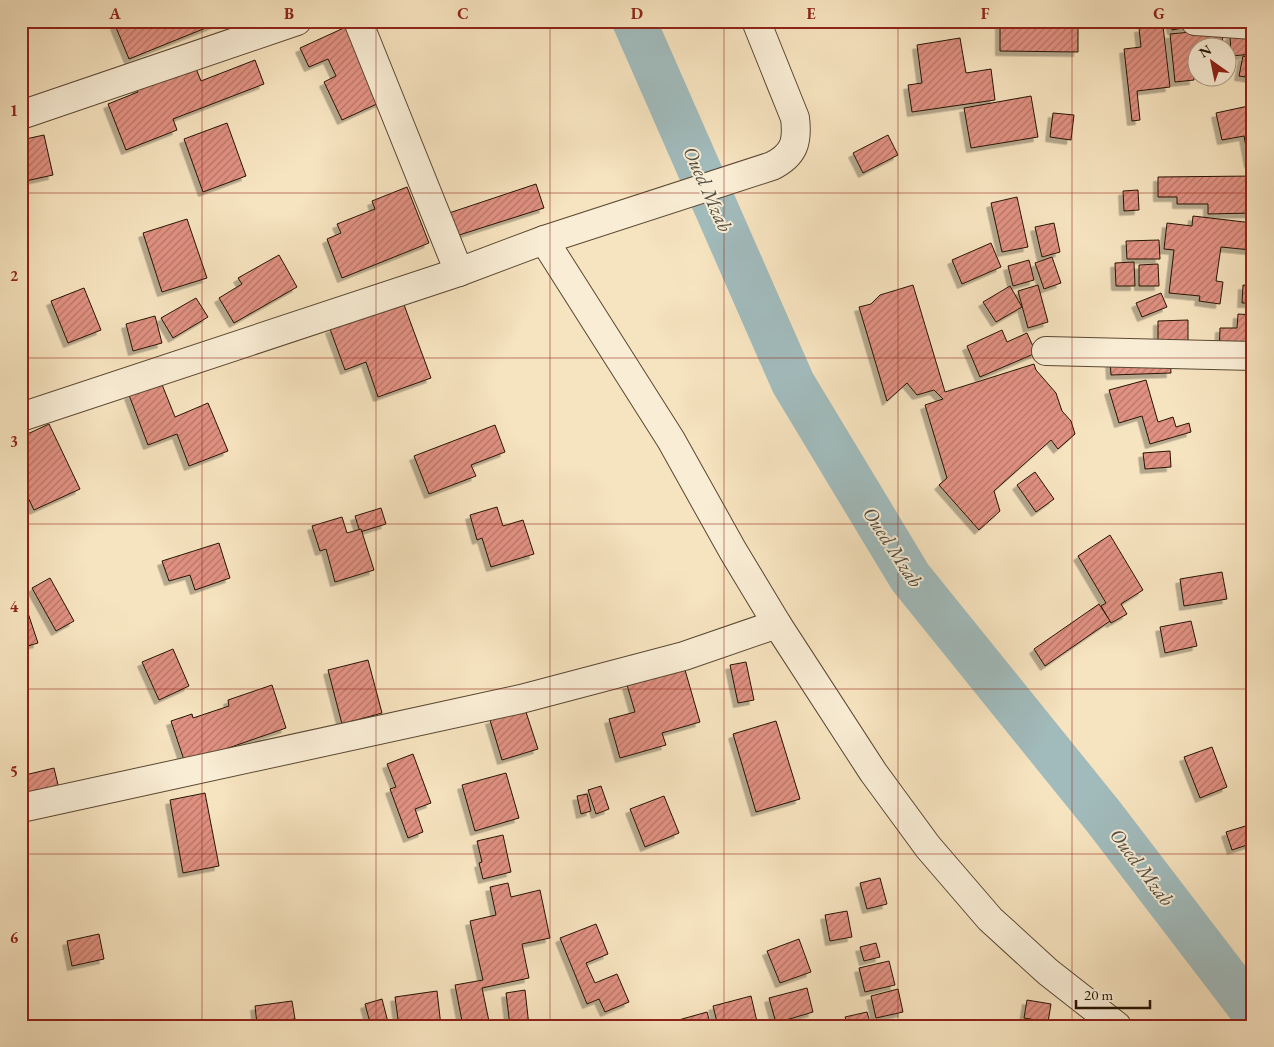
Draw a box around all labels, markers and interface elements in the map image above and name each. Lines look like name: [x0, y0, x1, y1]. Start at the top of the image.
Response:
text: A: [108, 3, 121, 24]
text: B: [284, 3, 294, 24]
text: C: [457, 3, 469, 24]
text: D: [631, 3, 643, 24]
text: E: [806, 3, 816, 24]
text: F: [981, 3, 990, 24]
text: G: [1153, 3, 1165, 24]
north arrow: [1186, 38, 1236, 88]
text: N: [1195, 40, 1215, 62]
text: 1: [10, 100, 18, 121]
water label: Oued Mzab: [678, 142, 738, 236]
text: 2: [10, 265, 19, 286]
text: 3: [10, 431, 18, 452]
water label: Oued Mzab: [857, 502, 929, 592]
text: 4: [10, 596, 19, 617]
text: 5: [10, 761, 18, 782]
water label: Oued Mzab: [1104, 823, 1180, 911]
text: 6: [10, 927, 19, 948]
scale bar: [1076, 977, 1150, 1009]
text: 20 m: [1084, 985, 1113, 1004]

